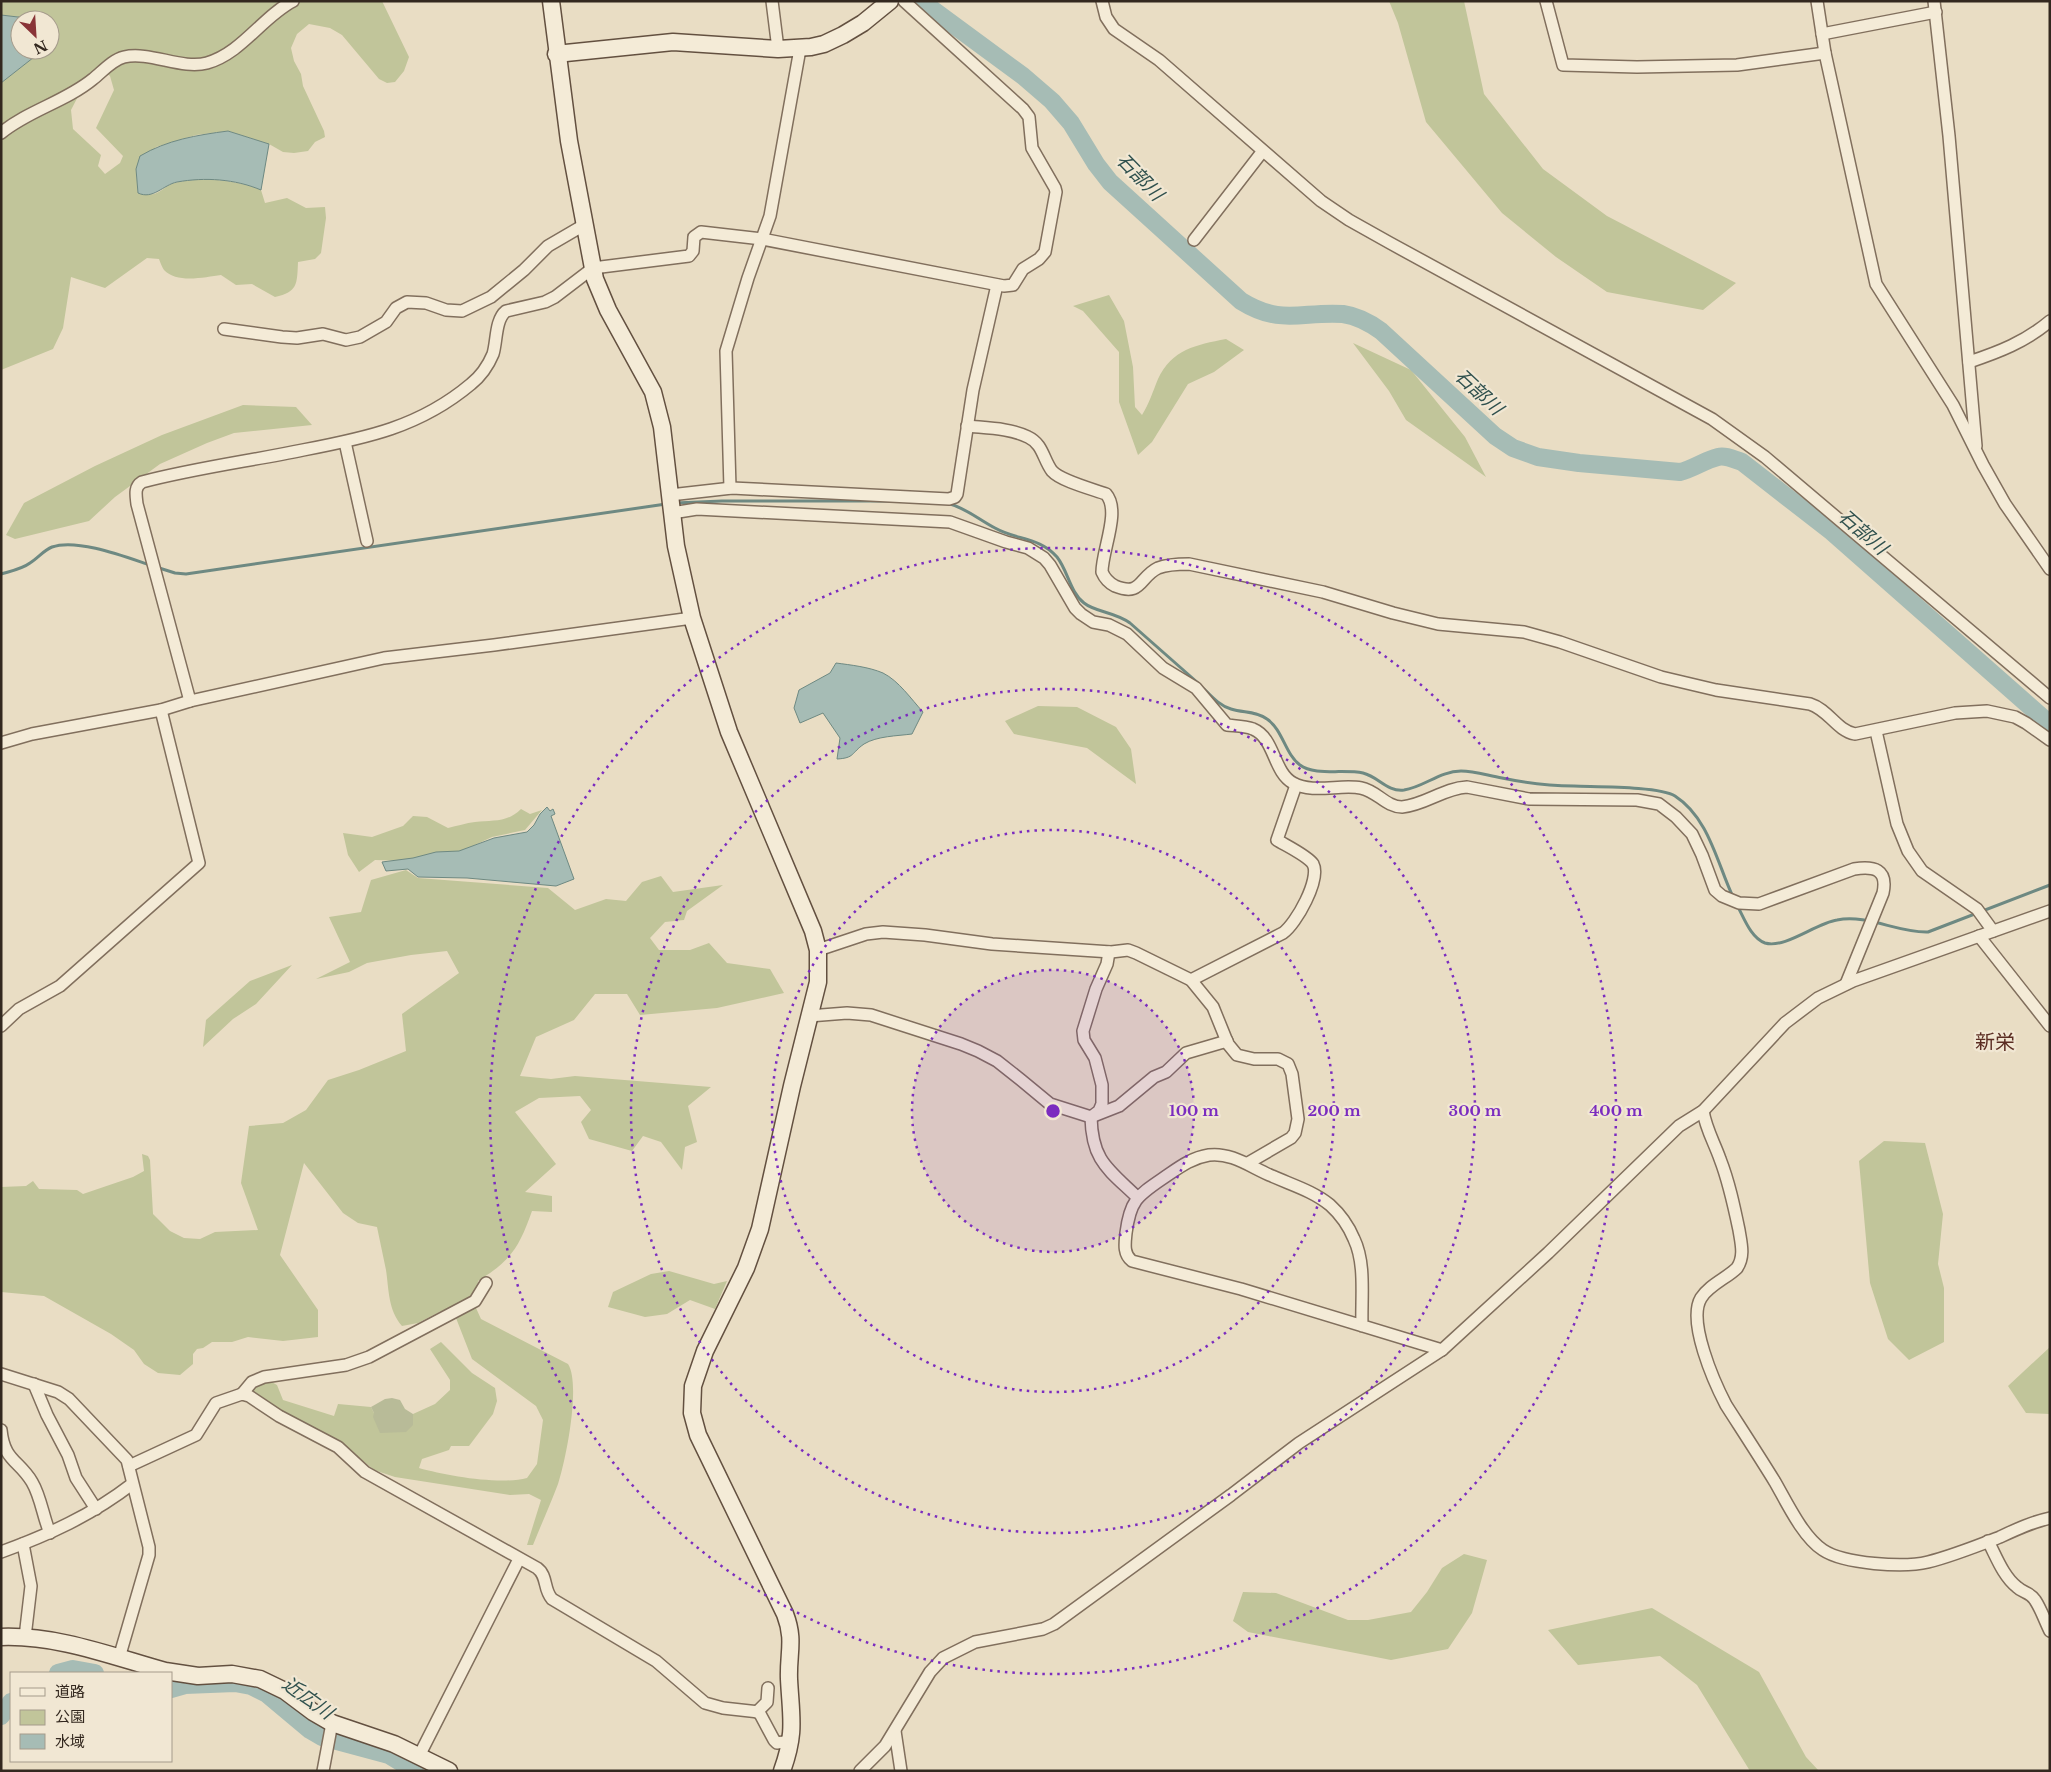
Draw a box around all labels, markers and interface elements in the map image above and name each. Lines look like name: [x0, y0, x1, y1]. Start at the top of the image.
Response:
north arrow: [10, 10, 60, 60]
text: N: [31, 36, 50, 58]
water label: 石部川: [1112, 149, 1169, 207]
water label: 石部川: [1450, 364, 1509, 421]
water label: 石部川: [1834, 505, 1894, 561]
district label: 新栄: [1975, 1030, 2015, 1054]
text: 100 m: [1169, 1101, 1219, 1120]
text: 200 m: [1308, 1101, 1361, 1120]
text: 300 m: [1449, 1101, 1502, 1120]
text: 400 m: [1589, 1101, 1643, 1120]
centre of rings: [1044, 1102, 1062, 1120]
legend: [10, 1672, 172, 1762]
water label: 近広川: [278, 1672, 339, 1725]
text: 道路: [55, 1682, 85, 1701]
text: 公園: [55, 1707, 85, 1726]
text: 水域: [55, 1732, 85, 1751]

